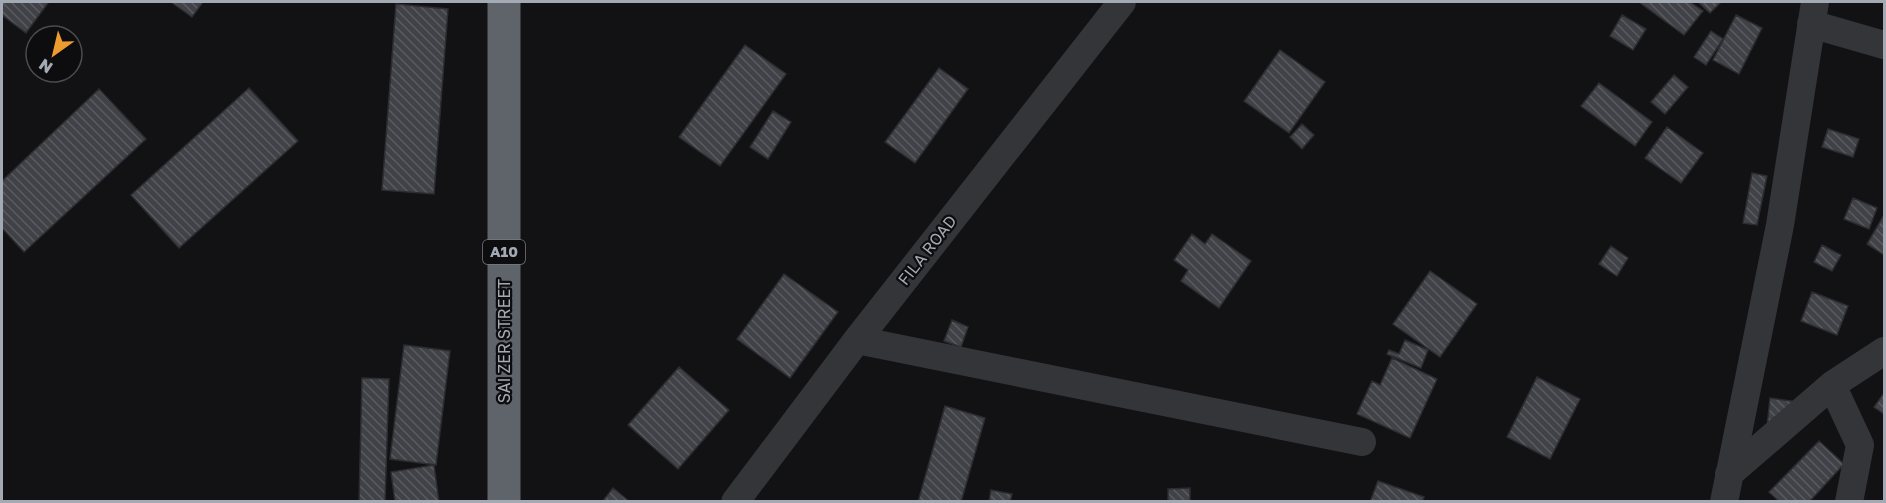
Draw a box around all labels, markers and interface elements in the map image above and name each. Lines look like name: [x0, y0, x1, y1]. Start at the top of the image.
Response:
north arrow: [24, 24, 84, 84]
text: N: [35, 55, 56, 78]
street label: FILA ROAD: [894, 211, 960, 289]
road number: A10: [483, 240, 525, 264]
street label: SAI ZER STREET: [494, 279, 514, 403]

